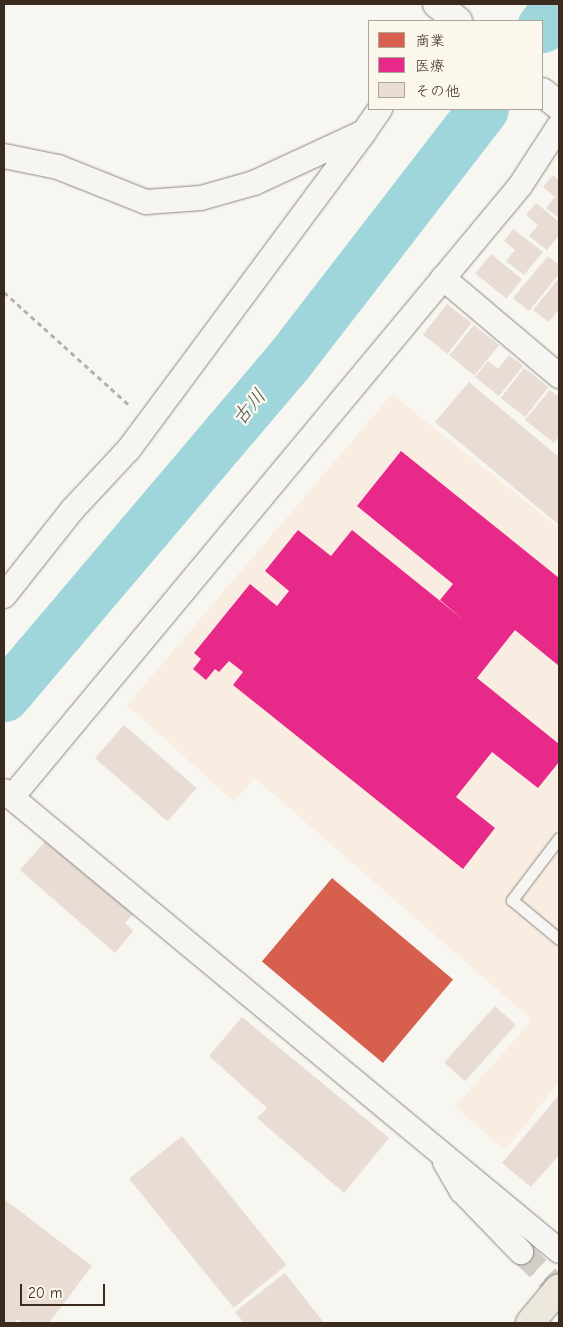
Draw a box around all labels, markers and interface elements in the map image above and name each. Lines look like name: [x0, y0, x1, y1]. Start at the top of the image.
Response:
legend: [368, 20, 543, 110]
text: 商業: [415, 32, 445, 50]
text: 医療: [415, 57, 445, 75]
text: その他: [415, 82, 460, 100]
water label: 古川: [227, 384, 271, 430]
scale bar: [22, 1274, 108, 1306]
text: 20 m: [28, 1284, 62, 1302]

